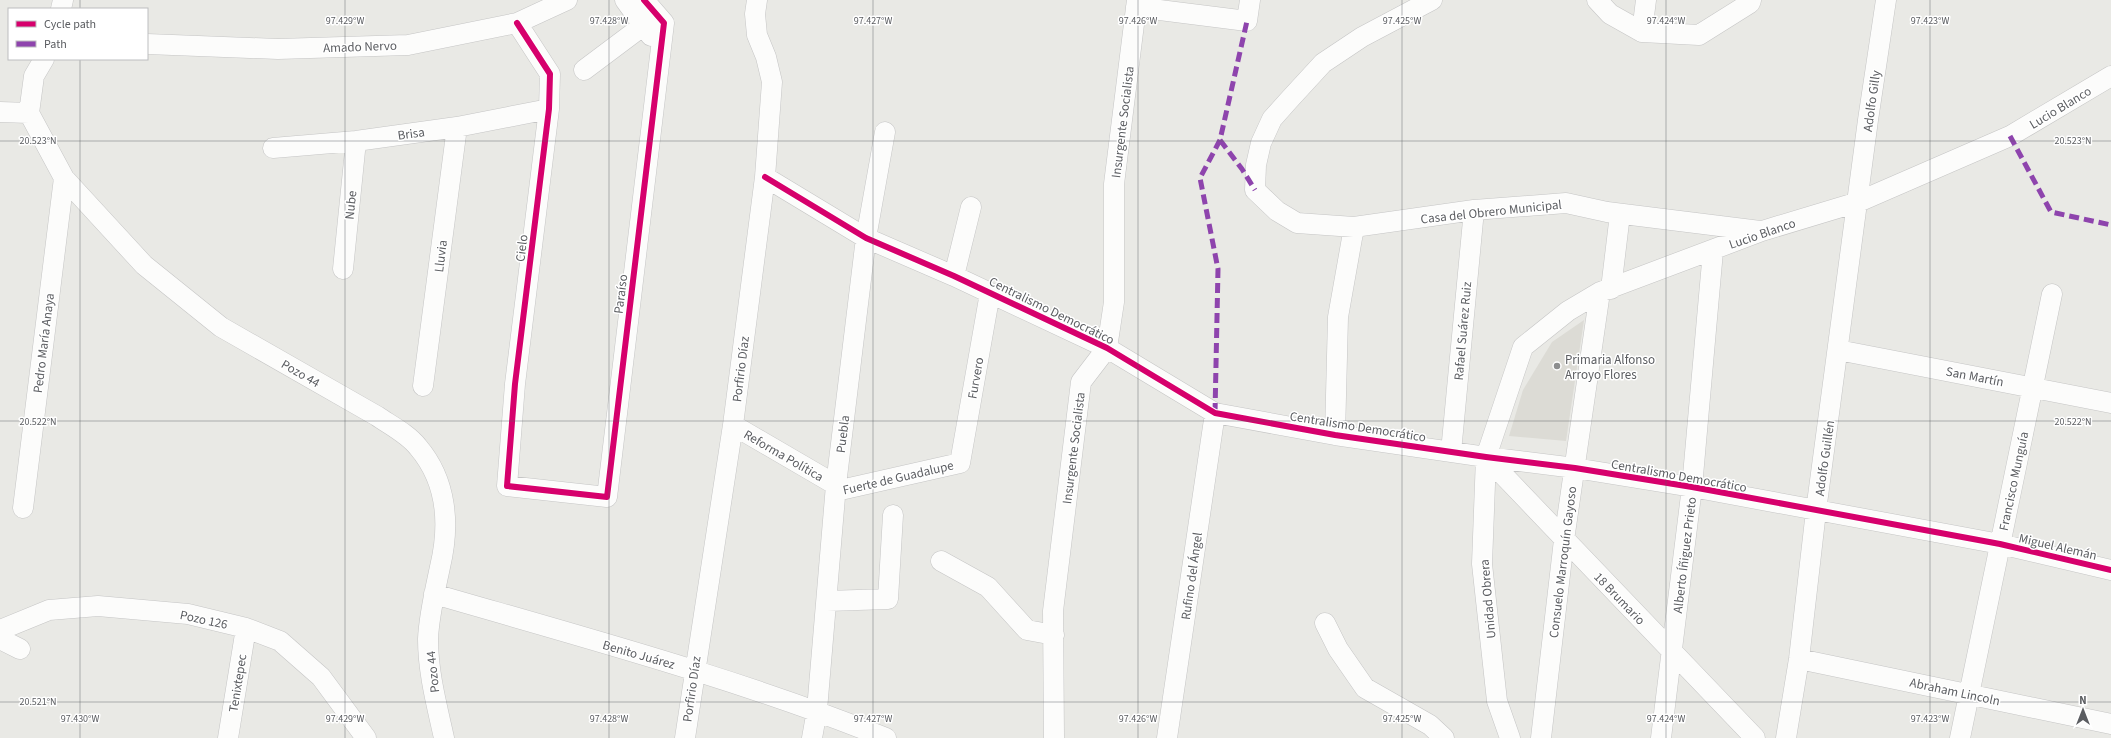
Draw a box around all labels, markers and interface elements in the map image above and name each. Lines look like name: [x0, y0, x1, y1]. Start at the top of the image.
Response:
legend: [8, 8, 148, 60]
text: 97.429°W: [326, 14, 364, 28]
text: 97.428°W: [590, 14, 628, 28]
text: 97.427°W: [854, 14, 892, 28]
text: 97.426°W: [1119, 14, 1157, 28]
text: 97.425°W: [1383, 14, 1421, 28]
text: 97.424°W: [1647, 14, 1685, 28]
text: 97.423°W: [1911, 14, 1949, 28]
text: Cycle path: [44, 16, 96, 33]
text: Path: [44, 36, 67, 53]
street label: Amado Nervo: [323, 37, 397, 57]
street label: Insurgente Socialista: [1107, 65, 1139, 179]
street label: Adolfo Gilly: [1859, 69, 1885, 133]
street label: Lucio Blanco: [2026, 82, 2095, 133]
street label: Brisa: [396, 123, 426, 145]
text: 20.523°N: [19, 134, 57, 148]
text: 20.523°N: [2054, 134, 2092, 148]
street label: Nube: [341, 190, 361, 221]
street label: Casa del Obrero Municipal: [1420, 196, 1563, 228]
street label: Lucio Blanco: [1727, 214, 1798, 254]
street label: Cielo: [511, 233, 533, 263]
street label: Lluvia: [430, 239, 452, 273]
street label: Paraíso: [610, 273, 632, 315]
street label: Centralismo Democrático: [986, 273, 1117, 349]
street label: Rafael Suárez Ruiz: [1450, 280, 1476, 381]
street label: Pedro María Anaya: [29, 292, 59, 394]
street label: Porfirio Díaz: [728, 335, 754, 403]
place label: Primaria Alfonso Arroyo Flores: [1565, 351, 1655, 384]
street label: Pozo 44: [278, 356, 324, 392]
street label: Furvero: [963, 356, 988, 400]
marker: Primaria Alfonso Arroyo Flores: [1552, 361, 1562, 371]
street label: San Martín: [1944, 363, 2005, 391]
street label: Insurgente Socialista: [1058, 391, 1090, 505]
street label: Centralismo Democrático: [1288, 407, 1427, 447]
street label: Puebla: [832, 414, 854, 454]
text: 20.522°N: [19, 415, 57, 429]
text: 20.522°N: [2054, 415, 2092, 429]
street label: Adolfo Guillén: [1811, 419, 1839, 497]
street label: Reforma Política: [740, 426, 827, 486]
street label: Francisco Munguía: [1995, 430, 2033, 532]
street label: Centralismo Democrático: [1610, 455, 1748, 497]
street label: Fuerte de Guadalupe: [841, 456, 955, 499]
street label: Consuelo Marroquín Gayoso: [1545, 485, 1581, 639]
street label: Alberto Íñiguez Prieto: [1669, 496, 1701, 614]
street label: Miguel Alemán: [2017, 529, 2099, 565]
street label: Rufino del Ángel: [1177, 531, 1207, 621]
street label: Unidad Obrera: [1476, 558, 1500, 639]
street label: 18 Brumario: [1590, 568, 1649, 629]
street label: Pozo 126: [178, 606, 229, 634]
street label: Benito Juárez: [600, 636, 677, 674]
street label: Pozo 44: [422, 650, 444, 694]
street label: Tenixtepec: [225, 653, 251, 714]
street label: Porfirio Díaz: [678, 655, 706, 723]
street label: Abraham Lincoln: [1908, 674, 2002, 710]
north arrow: [2063, 690, 2103, 730]
text: N: [2079, 693, 2087, 708]
text: 20.521°N: [19, 695, 57, 709]
text: 97.430°W: [61, 712, 99, 726]
text: 97.429°W: [326, 712, 364, 726]
text: 97.428°W: [590, 712, 628, 726]
text: 97.427°W: [854, 712, 892, 726]
text: 97.426°W: [1119, 712, 1157, 726]
text: 97.425°W: [1383, 712, 1421, 726]
text: 97.424°W: [1647, 712, 1685, 726]
text: 97.423°W: [1911, 712, 1949, 726]

